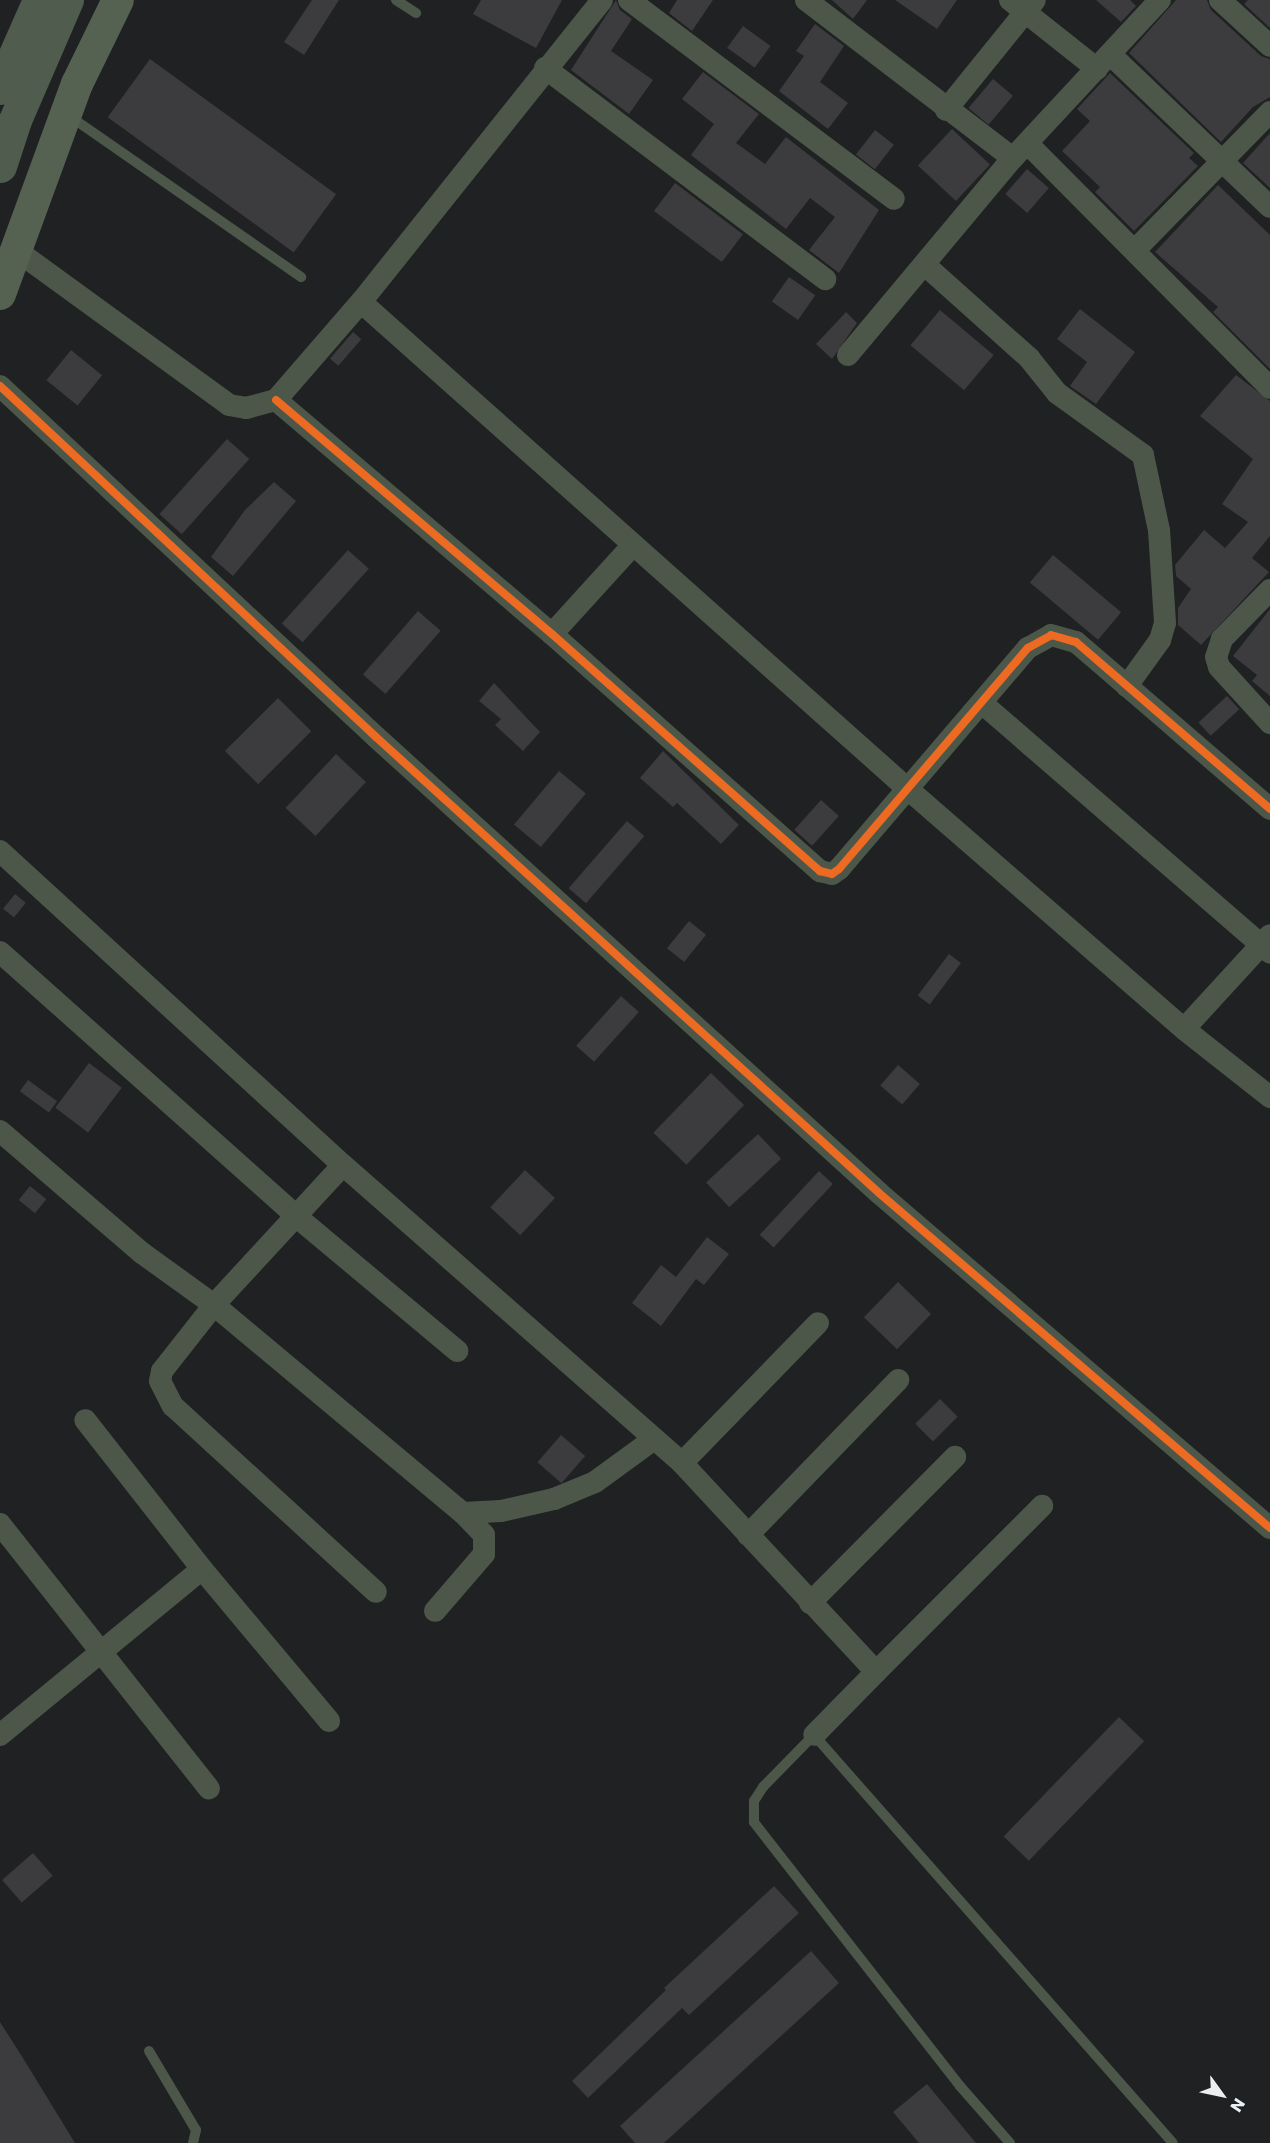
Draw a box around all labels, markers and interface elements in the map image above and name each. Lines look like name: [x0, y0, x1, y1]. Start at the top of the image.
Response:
north arrow: [1192, 2065, 1252, 2125]
text: N: [1225, 2094, 1250, 2116]

